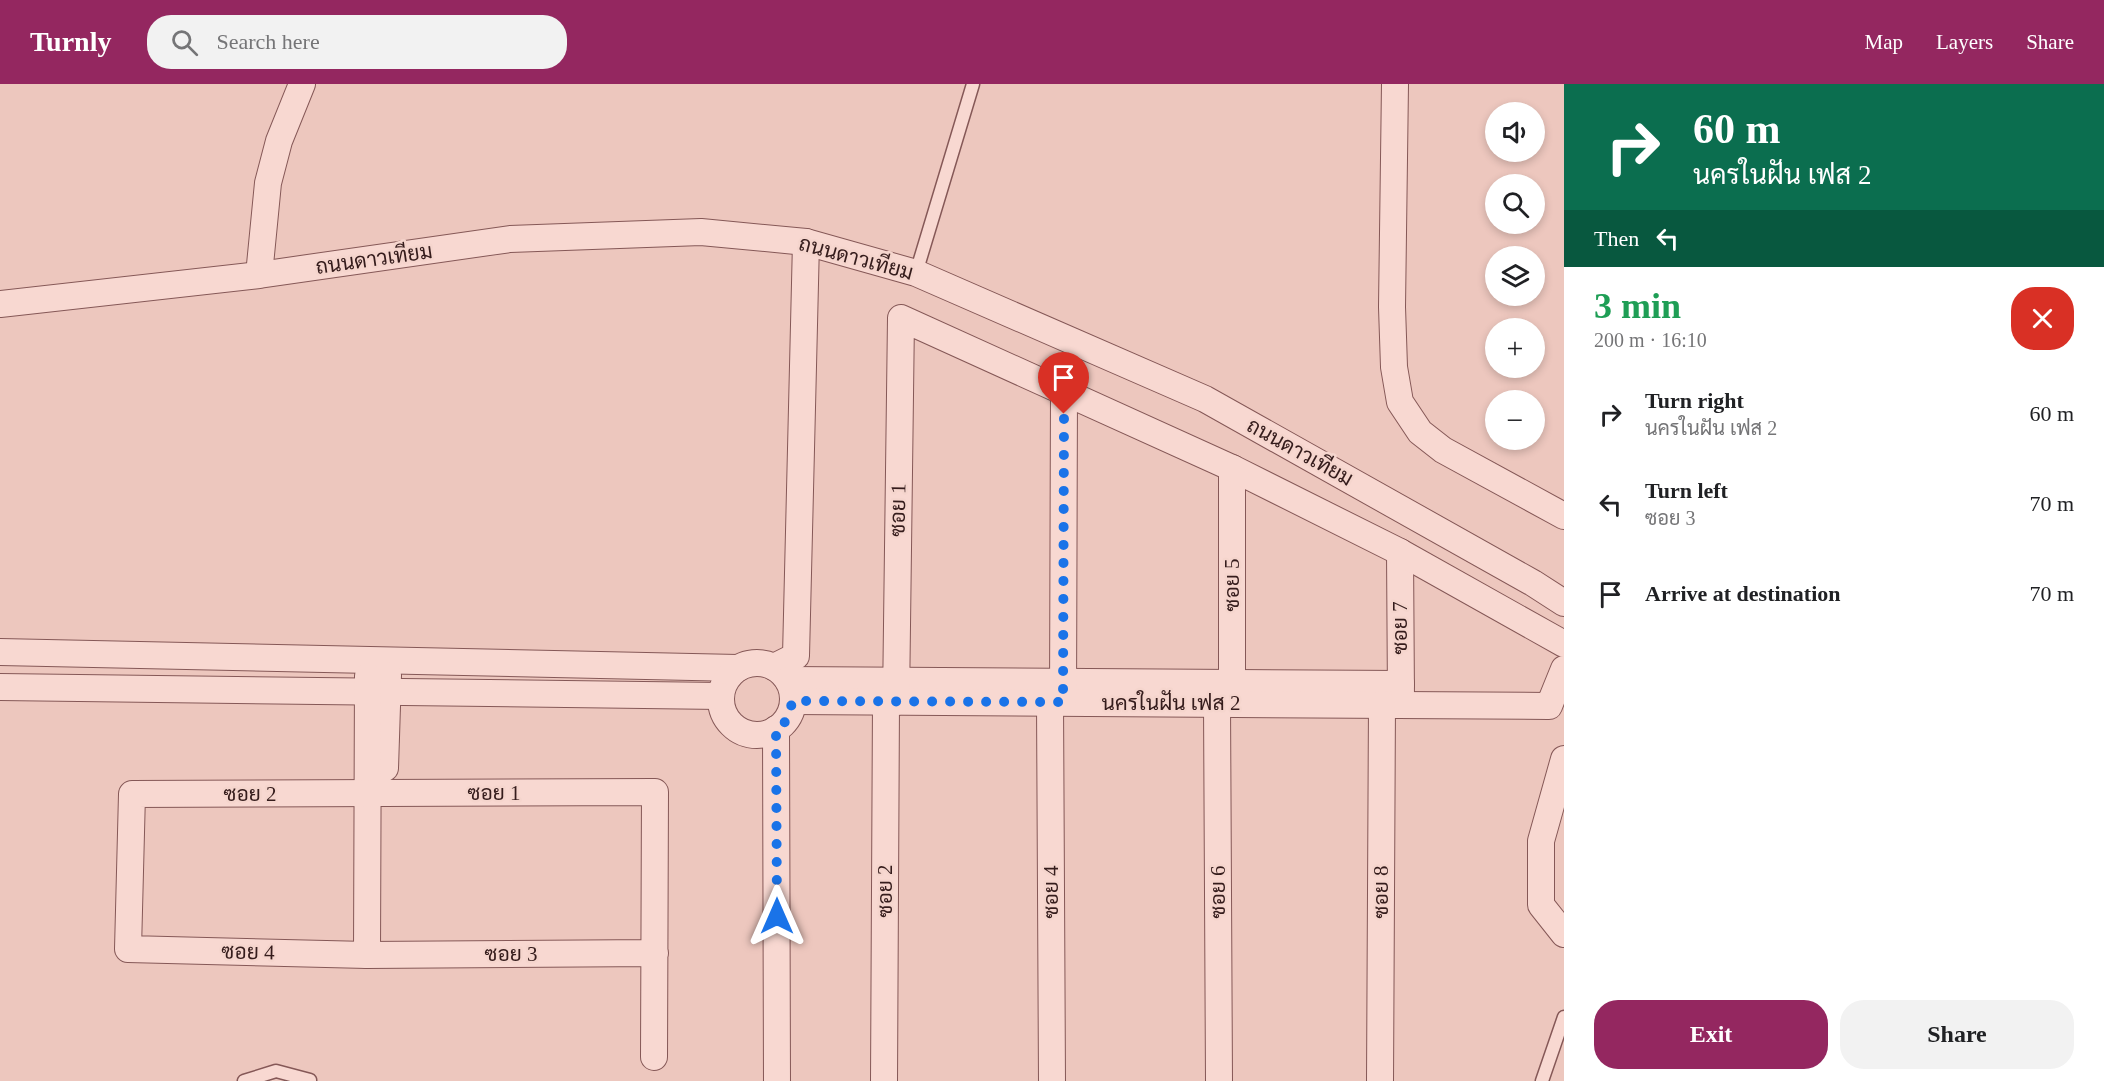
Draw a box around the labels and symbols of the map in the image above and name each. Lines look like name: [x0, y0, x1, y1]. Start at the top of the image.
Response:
street label: ถนนดาวเทียม: [796, 230, 916, 285]
street label: ถนนดาวเทียม: [314, 238, 434, 279]
pin: [1038, 352, 1089, 414]
street label: ถนนดาวเทียม: [1243, 412, 1358, 491]
street label: ซอย 1: [886, 483, 910, 537]
street label: ซอย 5: [1220, 558, 1244, 612]
street label: ซอย 7: [1388, 601, 1412, 655]
street label: นครในฝัน เฟส 2: [1102, 690, 1240, 715]
street label: ซอย 1: [467, 781, 521, 805]
street label: ซอย 2: [223, 782, 277, 806]
street label: ซอย 2: [873, 864, 897, 918]
street label: ซอย 4: [1039, 865, 1063, 919]
street label: ซอย 6: [1206, 865, 1230, 919]
street label: ซอย 8: [1369, 865, 1393, 919]
position arrow: [745, 884, 809, 948]
street label: ซอย 4: [221, 940, 275, 964]
street label: ซอย 3: [484, 942, 538, 966]

